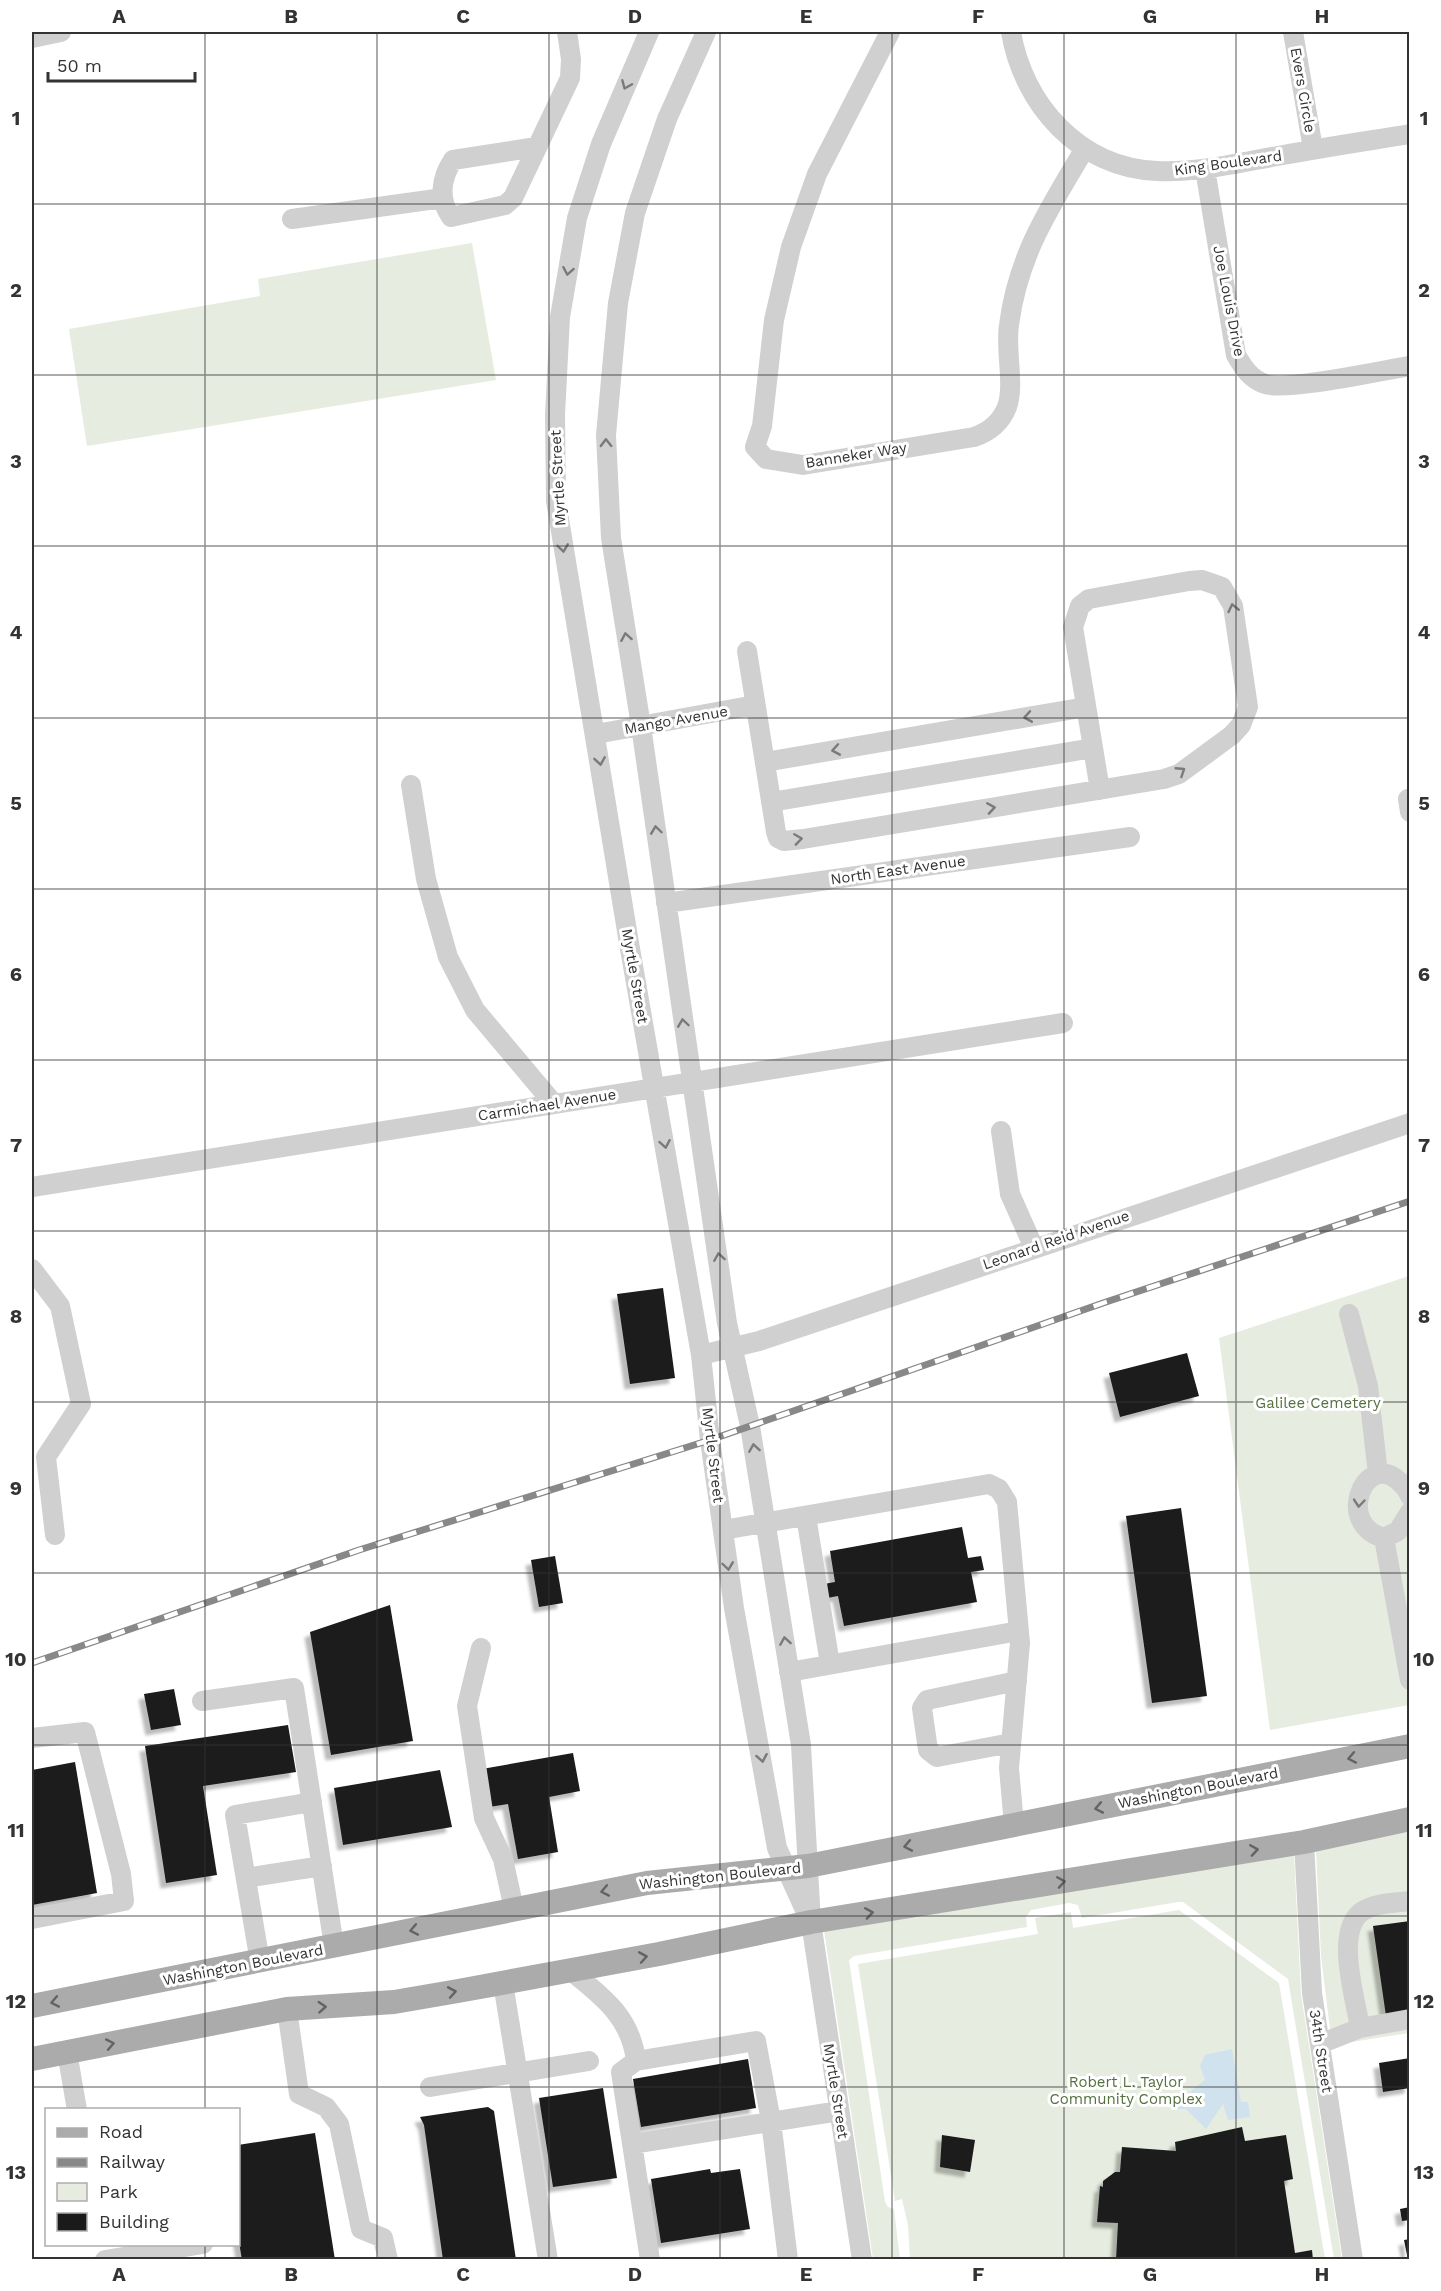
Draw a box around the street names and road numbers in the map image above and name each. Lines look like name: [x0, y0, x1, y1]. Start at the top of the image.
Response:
street label: Evers Circle: [1287, 46, 1319, 134]
street label: King Boulevard: [1173, 147, 1283, 179]
street label: Joe Louis Drive: [1209, 244, 1249, 358]
street label: Myrtle Street: [546, 429, 570, 526]
street label: Banneker Way: [804, 438, 908, 472]
street label: Mango Avenue: [623, 702, 729, 738]
street label: North East Avenue: [829, 852, 967, 888]
street label: Myrtle Street: [618, 927, 652, 1026]
street label: Carmichael Avenue: [477, 1085, 617, 1125]
street label: Leonard Reid Avenue: [980, 1206, 1132, 1274]
street label: Myrtle Street: [698, 1406, 728, 1504]
street label: Washington Boulevard: [1116, 1764, 1280, 1812]
street label: Washington Boulevard: [638, 1859, 802, 1893]
street label: Washington Boulevard: [161, 1941, 325, 1989]
street label: 34th Street: [1306, 2008, 1337, 2094]
street label: Myrtle Street: [820, 2042, 853, 2141]

